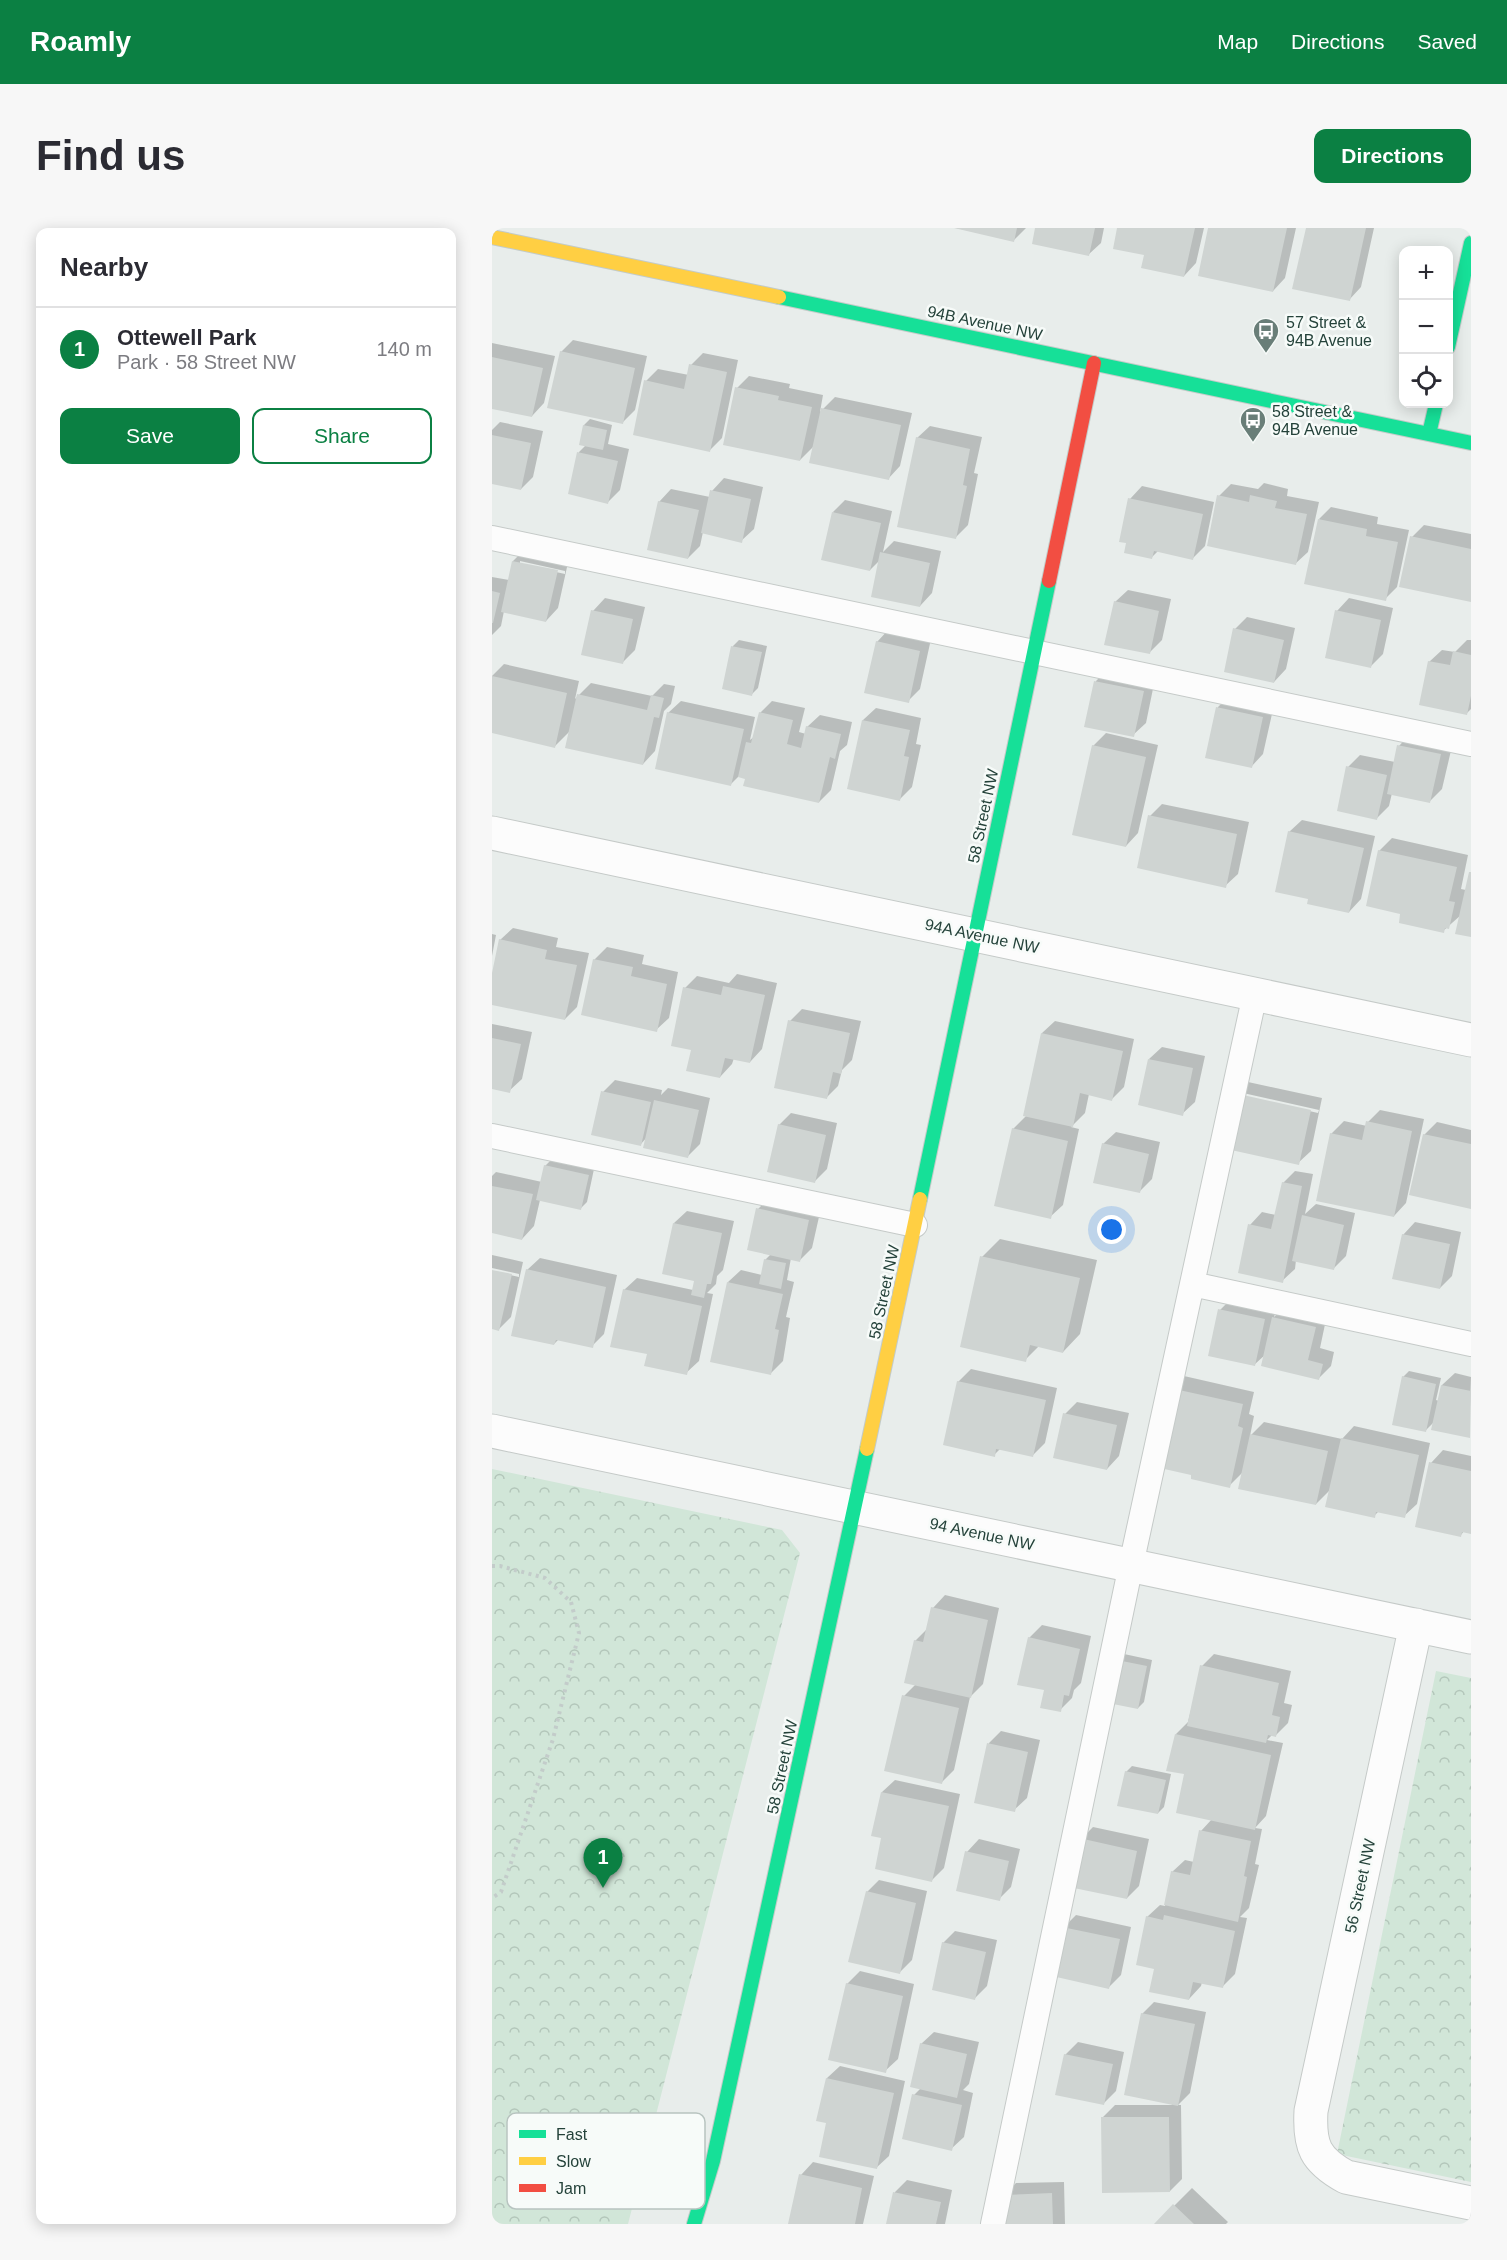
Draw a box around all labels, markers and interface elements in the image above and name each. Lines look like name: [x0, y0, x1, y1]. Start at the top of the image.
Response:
text: Roamly: [30, 26, 131, 57]
text: Map: [1217, 30, 1258, 53]
text: Directions: [1291, 30, 1384, 53]
text: Saved: [1417, 30, 1477, 53]
button: Directions: [1314, 129, 1471, 183]
text: Find us: [36, 132, 185, 179]
map controls: [1399, 246, 1453, 408]
button: +: [1399, 246, 1453, 300]
text: Nearby: [60, 252, 148, 282]
button: −: [1399, 300, 1453, 354]
street label: 94B Avenue NW: [926, 303, 1045, 344]
place label: 57 Street & 94B Avenue: [1286, 314, 1372, 349]
bus stop icon: 57 Street & 94B Avenue: [1251, 316, 1281, 354]
text: Ottewell Park: [117, 325, 256, 350]
text: 1: [74, 338, 85, 360]
text: 140 m: [376, 338, 432, 360]
text: Park · 58 Street NW: [117, 351, 296, 373]
button: locate: [1399, 354, 1453, 408]
place label: 58 Street & 94B Avenue: [1272, 403, 1358, 438]
bus stop icon: 58 Street & 94B Avenue: [1238, 405, 1268, 443]
button: Save: [60, 408, 240, 464]
button: Share: [252, 408, 432, 464]
street label: 58 Street NW: [965, 766, 1001, 865]
street label: 94A Avenue NW: [923, 916, 1041, 957]
your location: [1097, 1215, 1126, 1244]
street label: 58 Street NW: [866, 1242, 902, 1341]
street label: 94 Avenue NW: [928, 1515, 1037, 1554]
street label: 58 Street NW: [764, 1717, 800, 1816]
street label: 56 Street NW: [1342, 1836, 1378, 1935]
pin: 1: [584, 1838, 622, 1888]
legend: [507, 2113, 705, 2209]
text: Fast: [556, 2126, 588, 2143]
text: Slow: [556, 2153, 591, 2170]
text: Jam: [556, 2180, 586, 2197]

